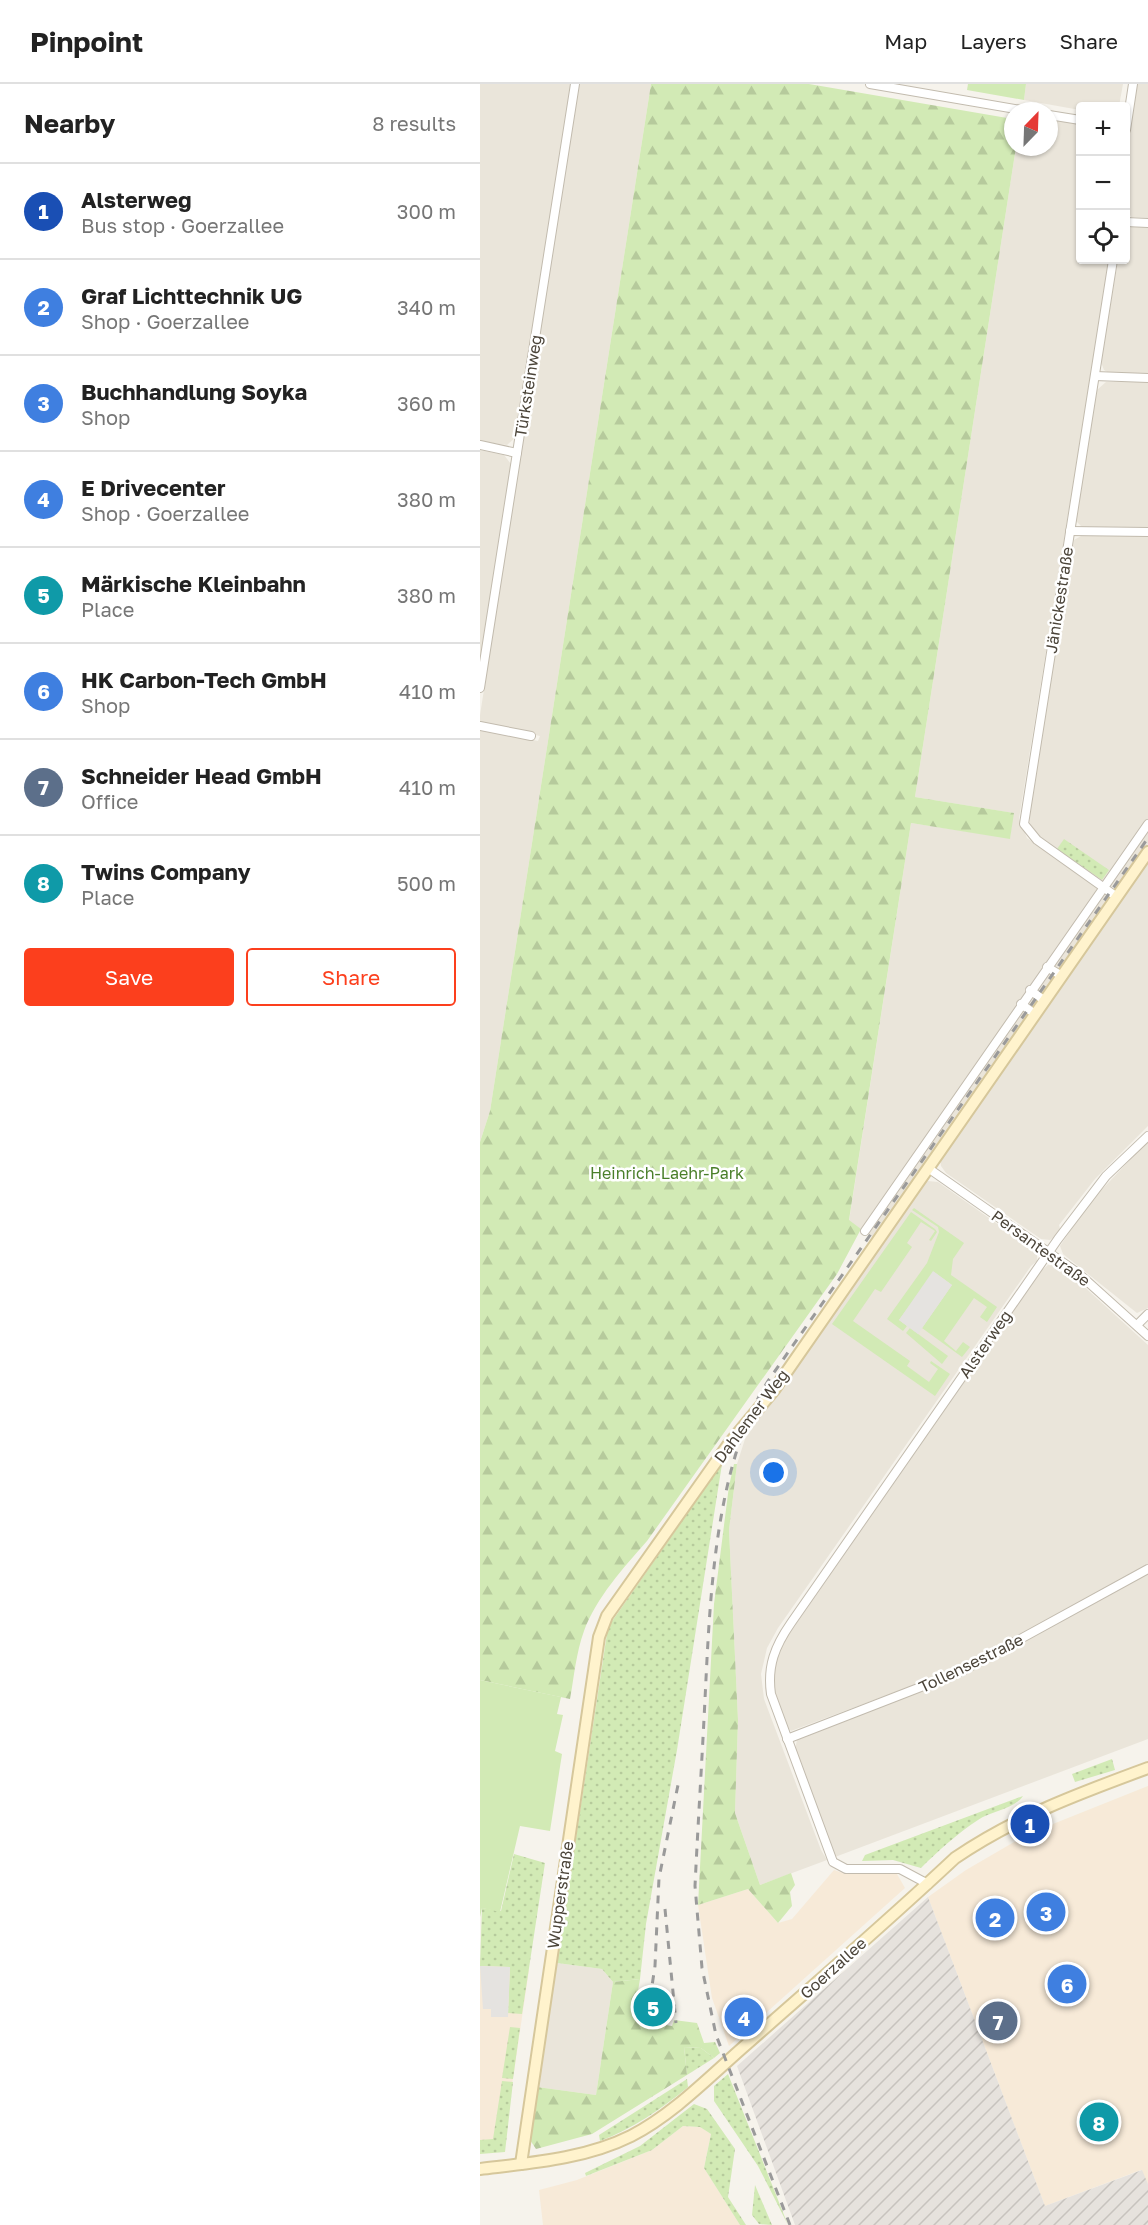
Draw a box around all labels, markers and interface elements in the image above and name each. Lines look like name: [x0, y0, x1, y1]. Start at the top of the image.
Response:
text: Pinpoint: [30, 25, 143, 58]
text: Map: [884, 28, 927, 54]
text: Layers: [960, 28, 1027, 54]
text: Share: [1060, 28, 1118, 54]
north arrow: [1004, 102, 1058, 156]
map controls: [1076, 102, 1130, 264]
button: +: [1076, 102, 1130, 156]
text: Nearby: [24, 108, 115, 139]
text: 8 results: [372, 111, 456, 135]
button: −: [1076, 156, 1130, 210]
text: Alsterweg: [81, 186, 191, 213]
text: 1: [38, 199, 49, 223]
text: 300 m: [397, 199, 456, 223]
button: locate: [1076, 210, 1130, 264]
text: Bus stop · Goerzallee: [81, 213, 284, 237]
text: Graf Lichttechnik UG: [81, 282, 302, 309]
text: 2: [37, 295, 50, 319]
text: 340 m: [397, 295, 456, 319]
text: Shop · Goerzallee: [81, 309, 249, 333]
street label: Türksteinweg: [510, 333, 546, 439]
text: Buchhandlung Soyka: [81, 378, 307, 405]
text: 3: [37, 391, 50, 415]
text: 360 m: [397, 391, 456, 415]
text: Shop: [81, 405, 130, 429]
text: E Drivecenter: [81, 474, 226, 501]
text: 4: [37, 487, 50, 511]
text: 380 m: [397, 487, 456, 511]
text: Shop · Goerzallee: [81, 501, 249, 525]
street label: Jänickestraße: [1041, 545, 1077, 655]
text: Märkische Kleinbahn: [81, 570, 306, 597]
text: 5: [37, 583, 50, 607]
text: 380 m: [397, 583, 456, 607]
text: Place: [81, 597, 134, 621]
text: HK Carbon-Tech GmbH: [81, 666, 327, 693]
text: 6: [37, 679, 50, 703]
text: 410 m: [399, 679, 456, 703]
text: Shop: [81, 693, 130, 717]
text: Schneider Head GmbH: [81, 762, 322, 789]
text: 7: [38, 775, 49, 799]
text: 410 m: [399, 775, 456, 799]
text: Office: [81, 789, 138, 813]
text: Twins Company: [81, 858, 251, 885]
text: 8: [37, 871, 50, 895]
text: 500 m: [397, 871, 456, 895]
text: Place: [81, 885, 134, 909]
button: Save: [24, 948, 234, 1006]
button: Share: [246, 948, 456, 1006]
park label: Heinrich-Laehr-Park: [590, 1163, 744, 1183]
street label: Persantestraße: [988, 1205, 1094, 1291]
street label: Alsterweg: [954, 1306, 1016, 1382]
street label: Dahlemer Weg: [709, 1365, 793, 1467]
your location: [759, 1458, 788, 1487]
street label: Tollensestraße: [916, 1629, 1026, 1697]
pin: 1: [1010, 1802, 1050, 1846]
street label: Wupperstraße: [543, 1840, 577, 1950]
pin: 3: [1026, 1890, 1066, 1934]
pin: 2: [976, 1896, 1014, 1940]
street label: Goerzallee: [796, 1933, 870, 2003]
pin: 6: [1048, 1962, 1086, 2006]
pin: 5: [634, 1984, 672, 2030]
pin: 4: [724, 1994, 764, 2040]
pin: 7: [978, 1998, 1018, 2044]
pin: 8: [1080, 2100, 1118, 2144]

